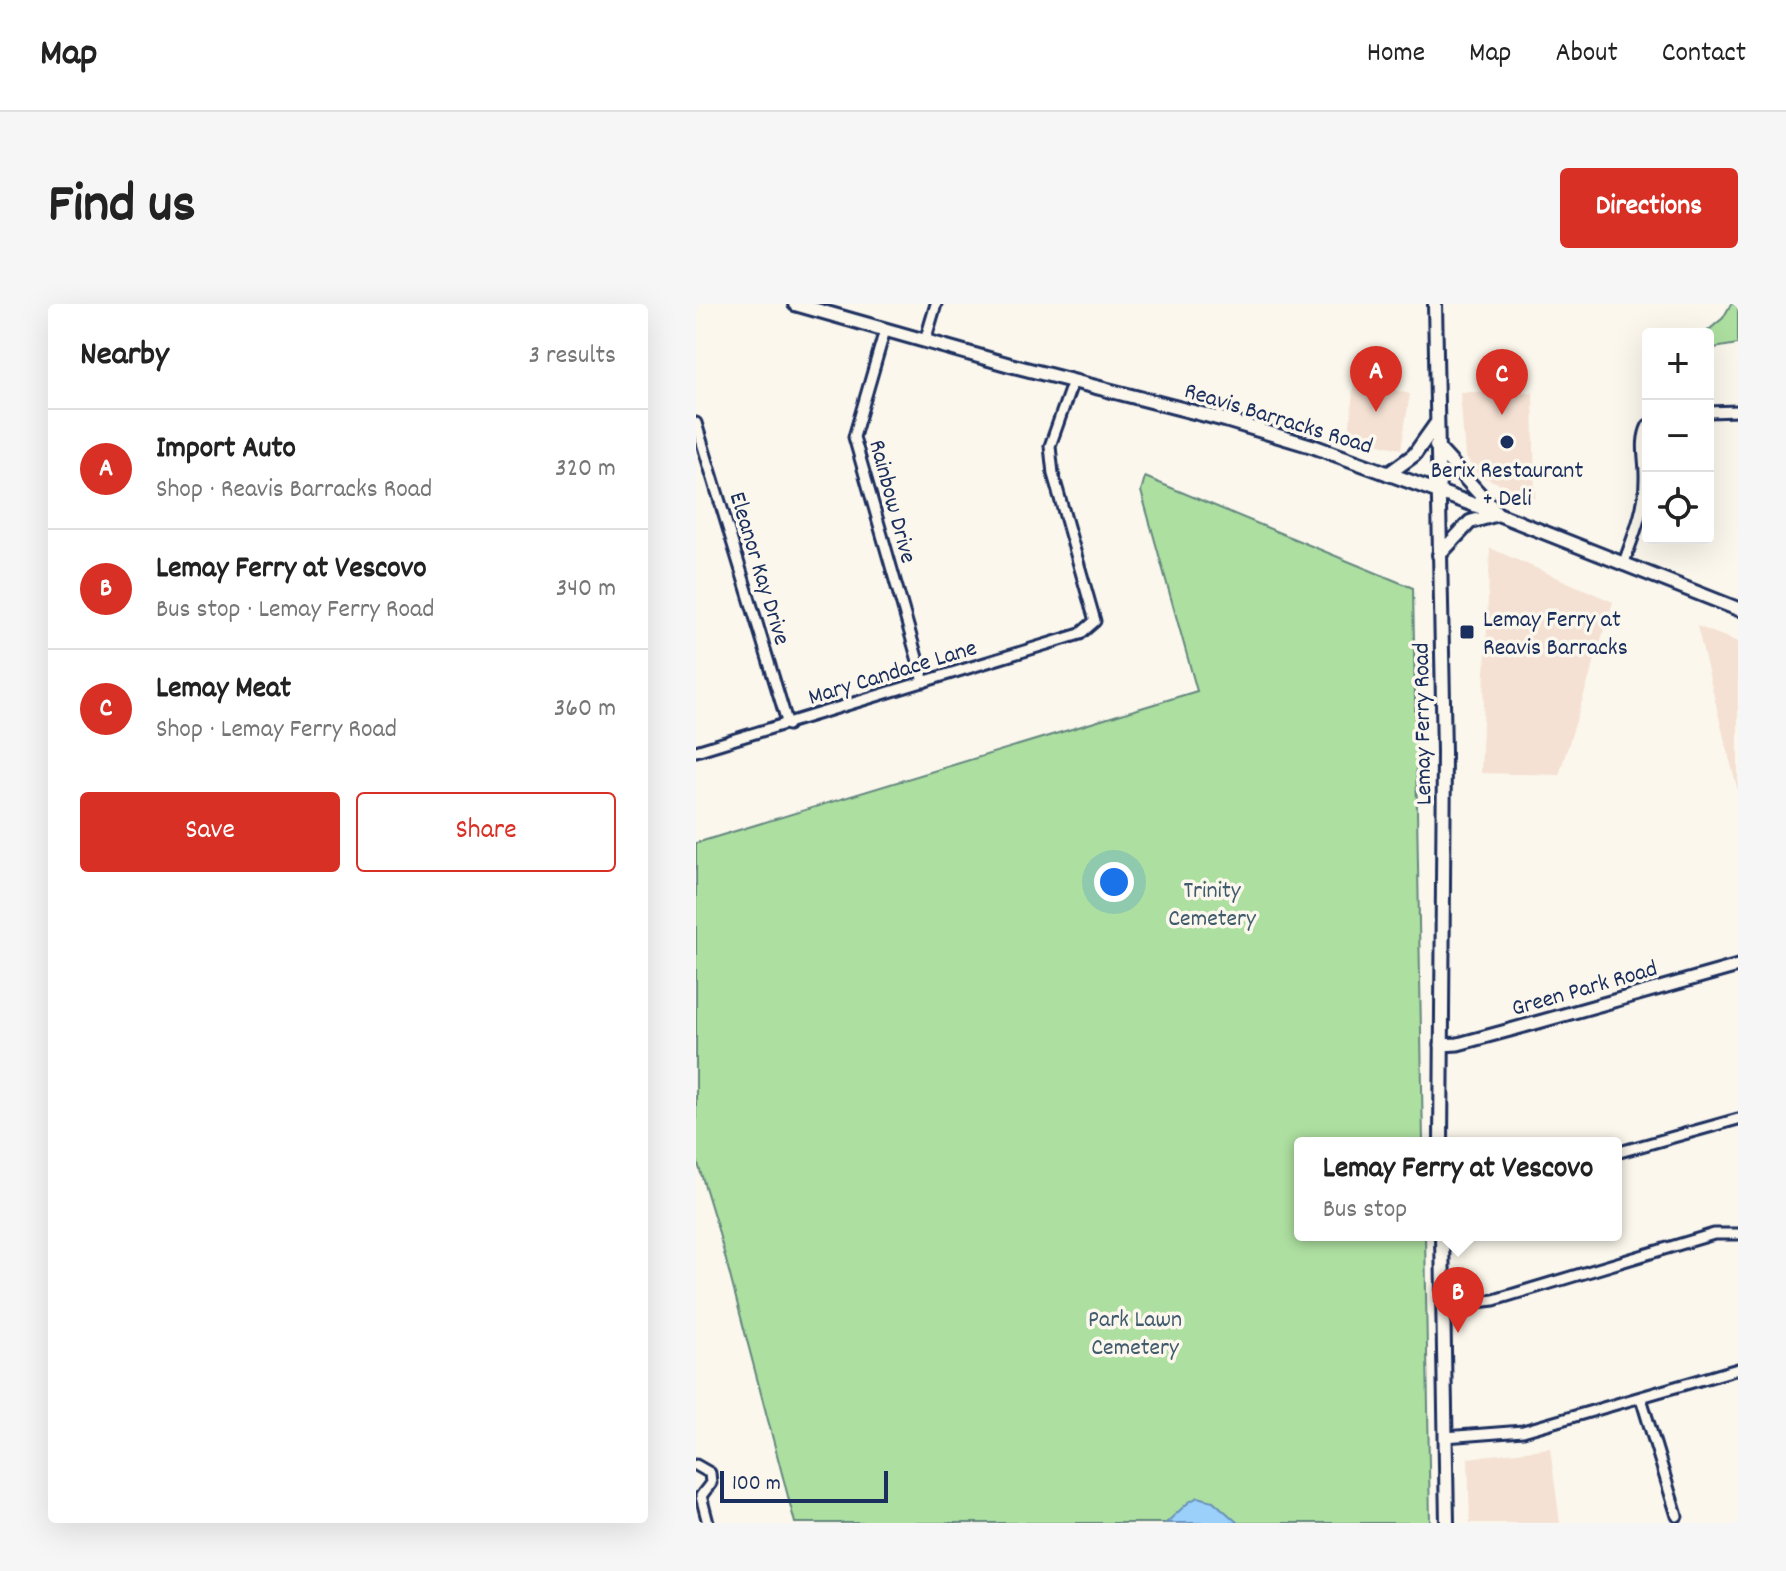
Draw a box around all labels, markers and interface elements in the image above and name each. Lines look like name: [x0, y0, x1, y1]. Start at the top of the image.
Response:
text: Map: [40, 28, 98, 83]
text: Home: [1367, 35, 1425, 75]
text: Map: [1469, 35, 1511, 75]
text: About: [1555, 35, 1618, 75]
text: Contact: [1662, 35, 1746, 75]
text: Find us: [48, 168, 196, 248]
button: Directions: [1560, 168, 1738, 248]
map controls: [1642, 328, 1714, 544]
button: +: [1642, 328, 1714, 400]
text: Nearby: [80, 332, 169, 381]
text: 3 results: [529, 338, 616, 375]
pin: A: [1350, 346, 1402, 412]
pin: C: [1476, 349, 1528, 415]
street label: Reavis Barracks Road: [1180, 375, 1376, 465]
button: −: [1642, 400, 1714, 472]
text: Import Auto: [156, 429, 296, 472]
marker: Berix Restaurant + Deli: [1498, 433, 1516, 451]
street label: Rainbow Drive: [858, 436, 924, 567]
text: A: [99, 451, 113, 488]
text: 320 m: [555, 451, 616, 488]
place label: Berix Restaurant + Deli: [1431, 455, 1583, 517]
text: Shop · Reavis Barracks Road: [156, 472, 432, 509]
button: locate: [1642, 472, 1714, 544]
street label: Eleanor Kay Drive: [719, 488, 798, 650]
text: Lemay Ferry at Vescovo: [156, 549, 427, 592]
text: B: [100, 571, 112, 608]
text: 340 m: [556, 571, 616, 608]
text: Bus stop · Lemay Ferry Road: [156, 592, 434, 629]
place label: Lemay Ferry at Reavis Barracks: [1483, 604, 1628, 666]
marker: Lemay Ferry at Reavis Barracks: [1458, 623, 1476, 641]
street label: Mary Candace Lane: [804, 632, 981, 716]
street label: Lemay Ferry Road: [1406, 642, 1442, 805]
text: Lemay Meat: [156, 669, 291, 712]
text: C: [100, 691, 112, 728]
text: 360 m: [554, 691, 616, 728]
text: Shop · Lemay Ferry Road: [156, 712, 397, 749]
button: Save: [80, 792, 340, 872]
button: Share: [356, 792, 616, 872]
your location: [1094, 862, 1134, 902]
park label: Trinity Cemetery: [1168, 875, 1257, 937]
street label: Green Park Road: [1508, 953, 1662, 1027]
popup: [1294, 1137, 1622, 1241]
text: Lemay Ferry at Vescovo: [1323, 1149, 1593, 1192]
text: Bus stop: [1323, 1192, 1407, 1229]
pin: B: [1432, 1267, 1484, 1333]
park label: Park Lawn Cemetery: [1088, 1304, 1182, 1366]
scale bar: [720, 1467, 888, 1503]
text: 100 m: [732, 1469, 781, 1500]

